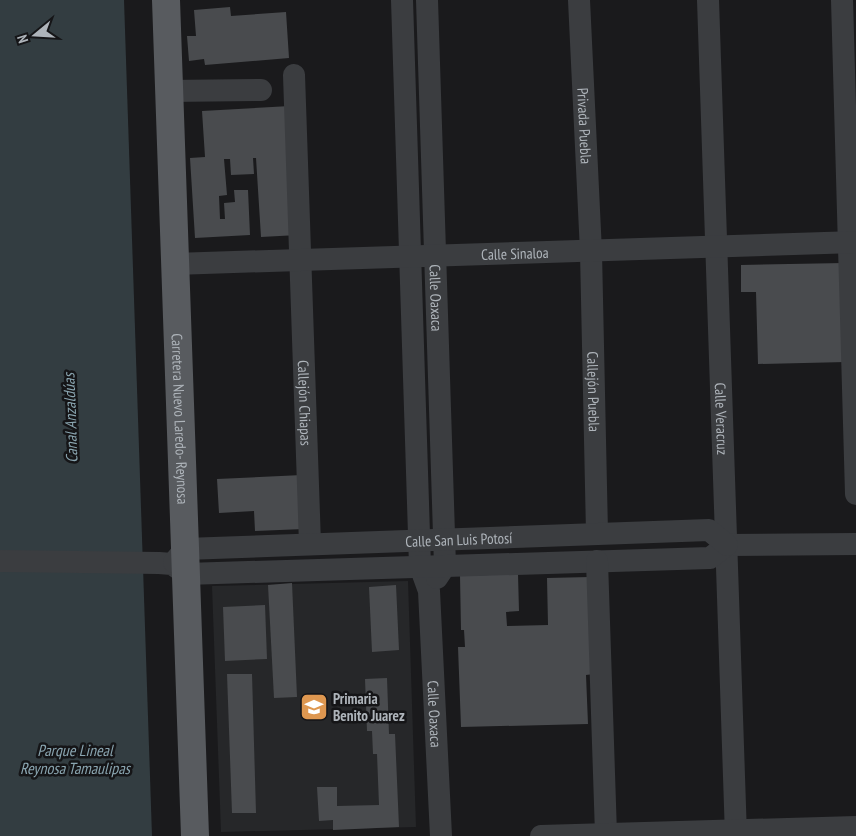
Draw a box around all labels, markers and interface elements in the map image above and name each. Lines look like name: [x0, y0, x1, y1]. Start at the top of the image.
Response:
north arrow: [10, 10, 60, 60]
text: N: [13, 33, 32, 45]
street label: Privada Puebla: [574, 87, 596, 164]
street label: Calle Sinaloa: [481, 242, 549, 264]
street label: Calle Oaxaca: [426, 264, 447, 332]
street label: Carretera Nuevo Laredo- Reynosa: [168, 333, 193, 505]
street label: Callejón Puebla: [584, 351, 604, 432]
street label: Callejón Chiapas: [294, 360, 316, 446]
water label: Canal Anzaldúas: [58, 371, 82, 463]
street label: Calle Veracruz: [711, 382, 733, 455]
street label: Calle San Luis Potosí: [405, 528, 513, 551]
street label: Calle Oaxaca: [424, 680, 446, 748]
place label: Primaria Benito Juarez: [333, 689, 405, 725]
school or university icon: Primaria Benito Juarez: [299, 692, 329, 722]
water label: Parque Lineal Reynosa Tamaulipas: [20, 740, 132, 778]

